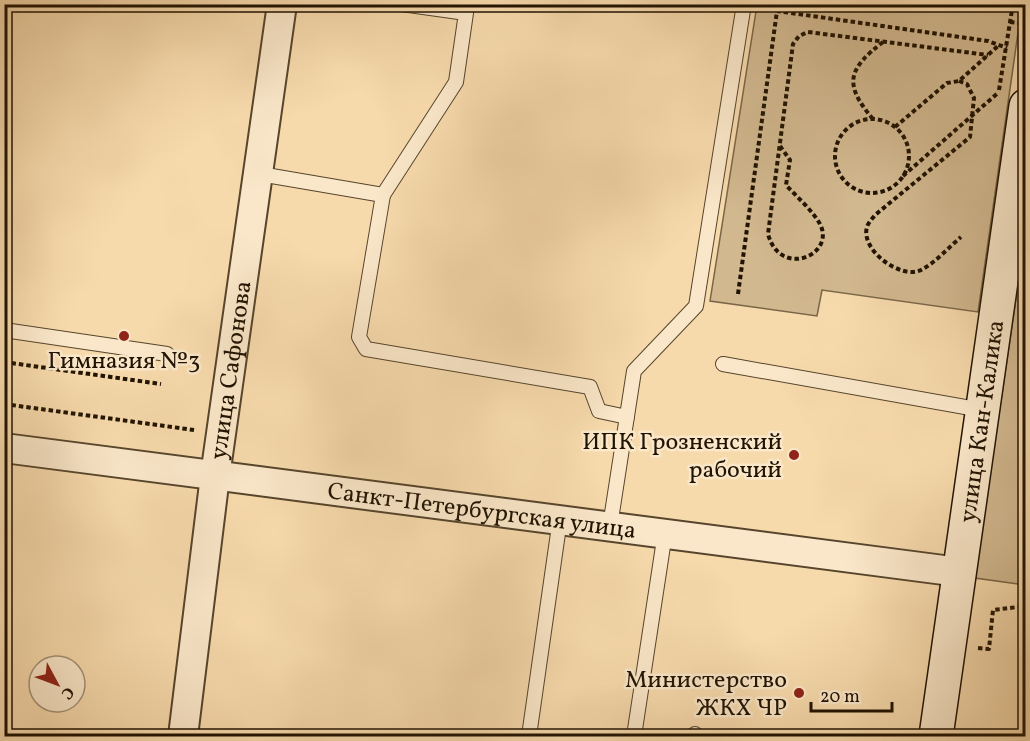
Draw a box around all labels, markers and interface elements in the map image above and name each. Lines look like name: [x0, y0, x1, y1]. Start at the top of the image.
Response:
street label: улица Сафонова: [203, 279, 262, 462]
street label: улица Кан-Калика: [952, 318, 1014, 525]
marker: Гимназия №3: [117, 329, 131, 343]
place label: Гимназия №3: [48, 345, 200, 379]
place label: ИПК Грозненский рабочий: [582, 426, 782, 488]
marker: ИПК Грозненский рабочий: [787, 448, 801, 462]
street label: Санкт-Петербургская улица: [325, 475, 638, 549]
north arrow: [27, 654, 87, 714]
place label: Министерство ЖКХ ЧР: [625, 664, 787, 726]
scale bar: [811, 675, 892, 713]
text: С: [55, 681, 78, 704]
text: 20 m: [820, 685, 860, 710]
marker: Министерство ЖКХ ЧР: [792, 686, 806, 700]

